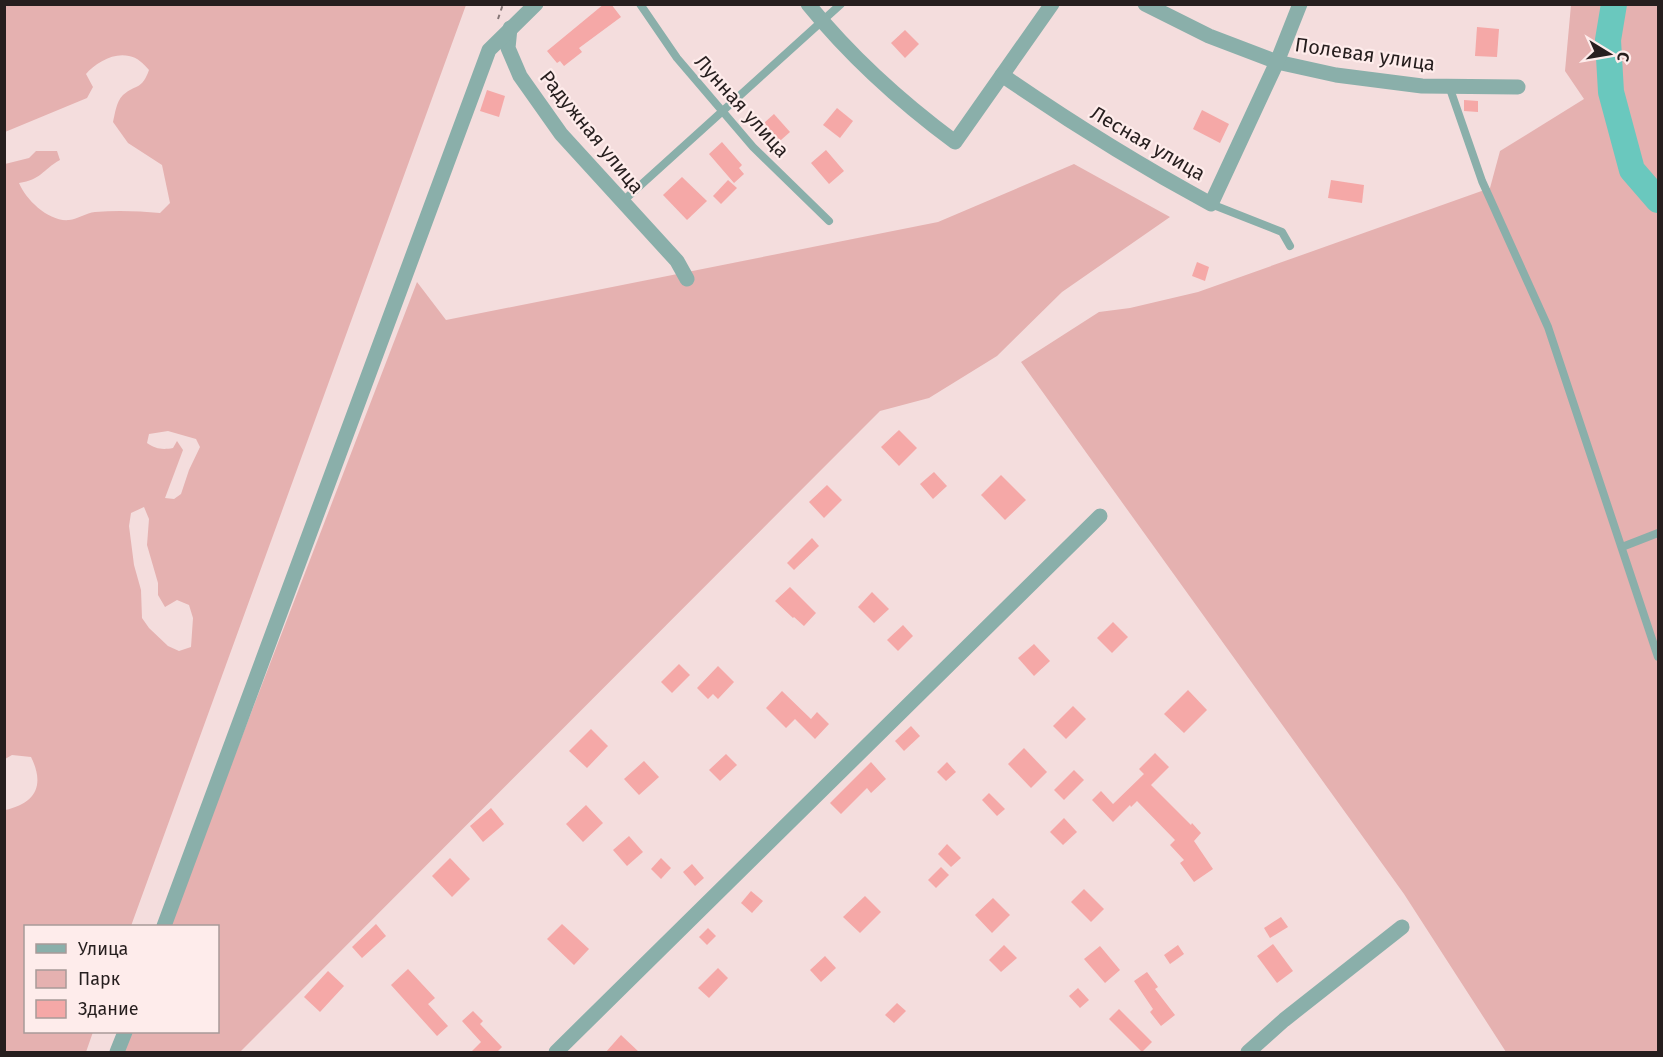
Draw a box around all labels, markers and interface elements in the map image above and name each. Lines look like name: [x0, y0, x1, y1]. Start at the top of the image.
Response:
north arrow: [1579, 24, 1639, 84]
street label: Полевая улица: [1293, 32, 1437, 76]
street label: Лунная улица: [690, 50, 794, 162]
text: С: [1613, 50, 1633, 64]
street label: Радужная улица: [535, 66, 649, 198]
street label: Лесная улица: [1086, 101, 1210, 185]
legend: [24, 925, 219, 1033]
text: Улица: [78, 938, 128, 960]
text: Парк: [78, 968, 121, 990]
text: Здание: [78, 998, 139, 1020]

